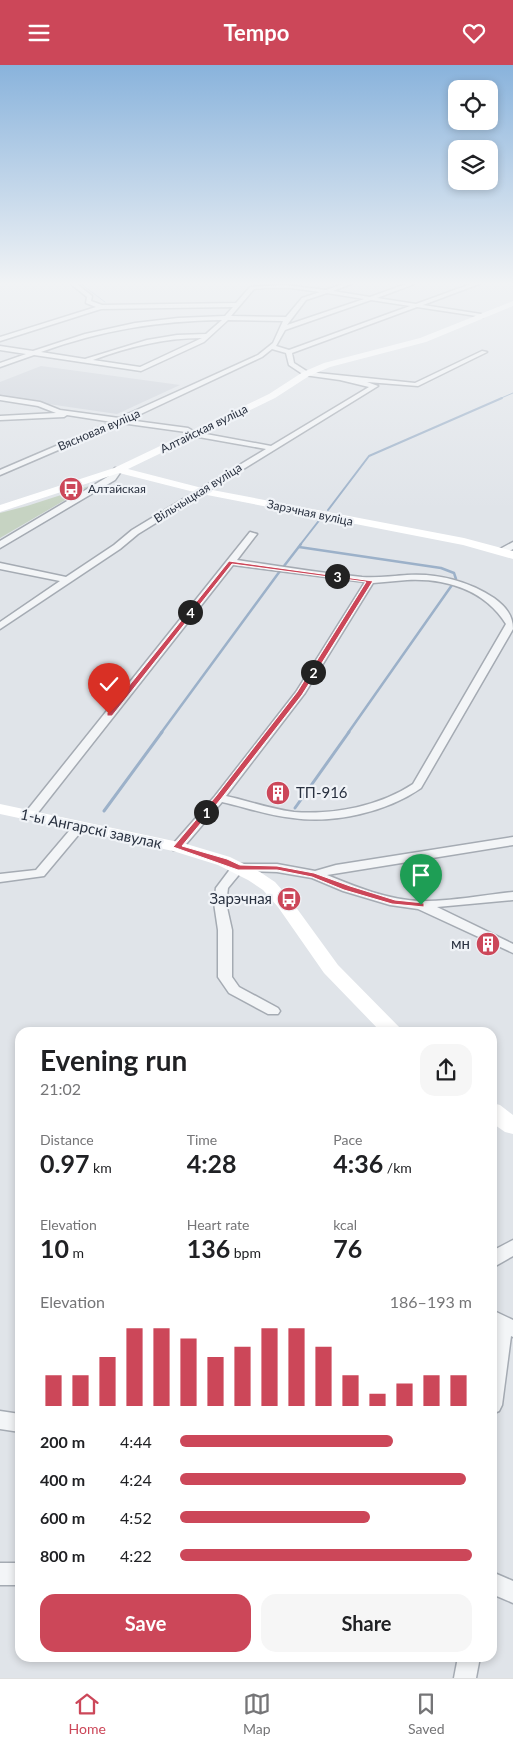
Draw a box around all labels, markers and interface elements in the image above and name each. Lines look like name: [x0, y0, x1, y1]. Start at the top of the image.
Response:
icon: menu: [25, 19, 53, 47]
text: Tempo: [224, 19, 289, 46]
icon: heart: [460, 19, 488, 47]
map controls: [448, 80, 498, 190]
button: locate: [448, 80, 498, 130]
button: layers: [448, 140, 498, 190]
street label: Алтайская вуліца: [158, 401, 250, 456]
street label: Вясновая вуліца: [55, 405, 142, 454]
street label: Вільчыцкая вуліца: [151, 459, 245, 526]
bus stop icon: Алтайская: [58, 476, 84, 502]
place label: Алтайская: [88, 481, 146, 496]
street label: Зарэчная вуліца: [266, 496, 355, 529]
pin: 3: [324, 563, 350, 589]
text: 3: [333, 568, 342, 585]
pin: 4: [178, 599, 202, 625]
text: 4: [186, 604, 195, 621]
pin: 2: [300, 659, 326, 685]
pin: [88, 663, 130, 714]
text: 2: [309, 664, 318, 681]
icon: check: [95, 670, 123, 698]
building icon: ТП-916: [265, 780, 291, 806]
place label: ТП-916: [296, 783, 348, 801]
pin: 1: [194, 799, 218, 825]
street label: 1-ы Ангарскі завулак: [19, 804, 164, 852]
text: 1: [202, 804, 211, 821]
pin: [400, 854, 442, 905]
icon: arrive: [407, 861, 435, 889]
bus stop icon: Зарэчная: [276, 886, 302, 912]
place label: Зарэчная: [210, 889, 272, 907]
building icon: мн: [475, 931, 501, 957]
place label: мн: [451, 934, 470, 952]
text: Evening run: [40, 1043, 187, 1077]
button: share: [420, 1044, 472, 1096]
text: 21:02: [40, 1079, 81, 1098]
text: Distance: [40, 1131, 94, 1148]
text: Time: [187, 1131, 217, 1148]
text: Pace: [333, 1131, 362, 1148]
text: 0.97: [40, 1148, 89, 1178]
text: 4:28: [187, 1148, 237, 1178]
text: 4:36: [333, 1148, 383, 1178]
text: km: [89, 1159, 112, 1176]
text: /km: [383, 1159, 412, 1176]
text: Elevation: [40, 1216, 97, 1233]
text: Heart rate: [187, 1216, 249, 1233]
text: kcal: [333, 1216, 357, 1233]
text: 10: [40, 1233, 69, 1263]
text: 136: [187, 1233, 230, 1263]
text: 76: [333, 1233, 362, 1263]
text: m: [69, 1244, 84, 1261]
text: bpm: [230, 1244, 261, 1261]
text: Elevation: [40, 1292, 105, 1311]
text: 186–193 m: [390, 1292, 472, 1311]
text: 200 m: [40, 1432, 85, 1451]
text: 4:44: [120, 1432, 152, 1451]
text: 400 m: [40, 1470, 85, 1489]
text: 4:24: [120, 1470, 152, 1489]
text: 600 m: [40, 1508, 85, 1527]
text: 4:52: [120, 1508, 152, 1527]
text: 800 m: [40, 1546, 85, 1565]
text: 4:22: [120, 1546, 152, 1565]
button: Save: [40, 1594, 251, 1652]
button: Share: [261, 1594, 472, 1652]
tab: Home: [69, 1690, 106, 1737]
tab: Map: [243, 1690, 271, 1737]
tab: Saved: [408, 1690, 444, 1737]

